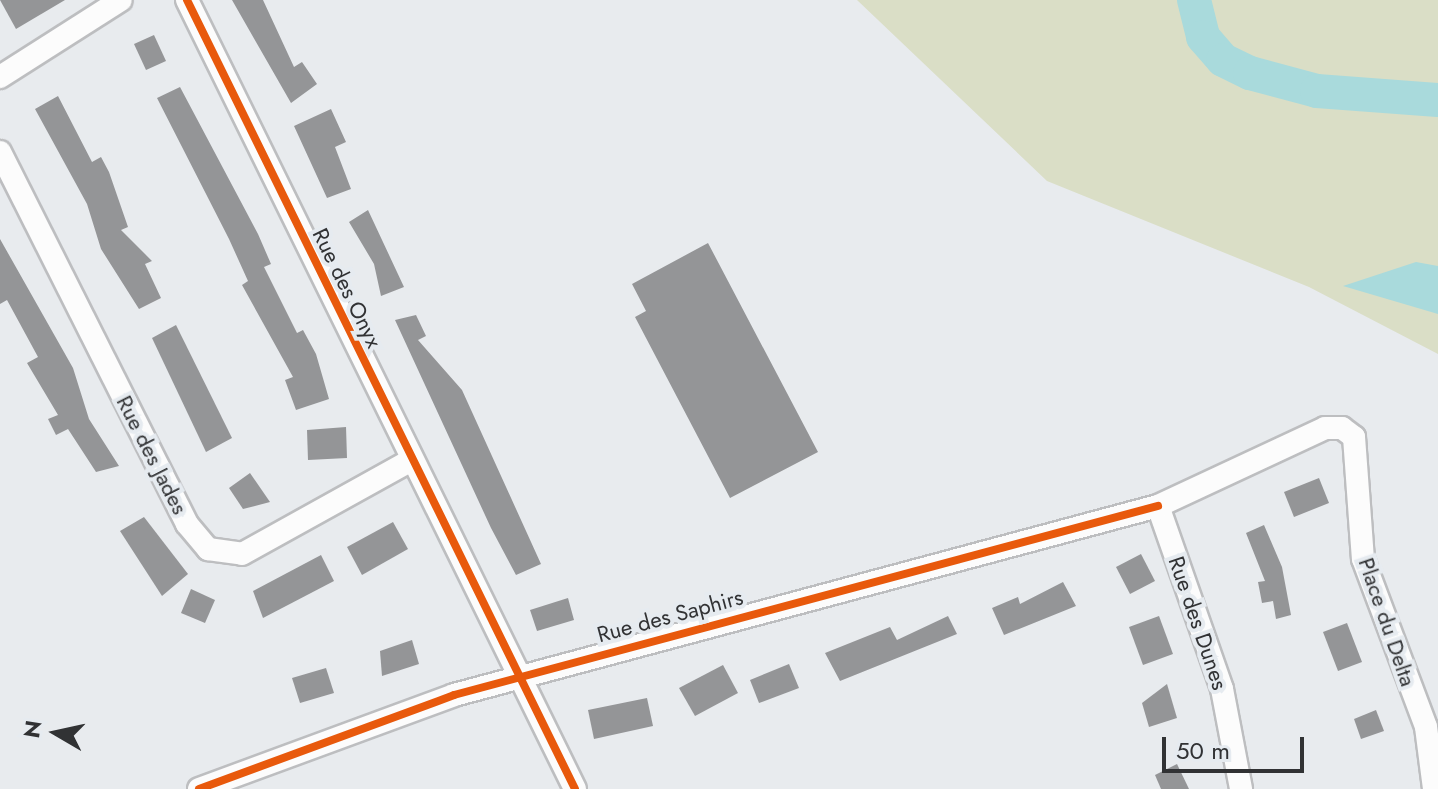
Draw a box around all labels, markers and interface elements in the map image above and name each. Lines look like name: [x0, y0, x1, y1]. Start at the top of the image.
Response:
street label: Rue des Onyx: [307, 224, 387, 352]
street label: Rue des Jades: [111, 391, 193, 519]
street label: Rue des Dunes: [1163, 553, 1233, 693]
street label: Place du Delta: [1353, 554, 1421, 690]
street label: Rue des Saphirs: [594, 584, 746, 648]
north arrow: [16, 693, 96, 773]
text: N: [15, 718, 49, 740]
scale bar: [1166, 721, 1308, 771]
text: 50 m: [1176, 733, 1230, 768]

